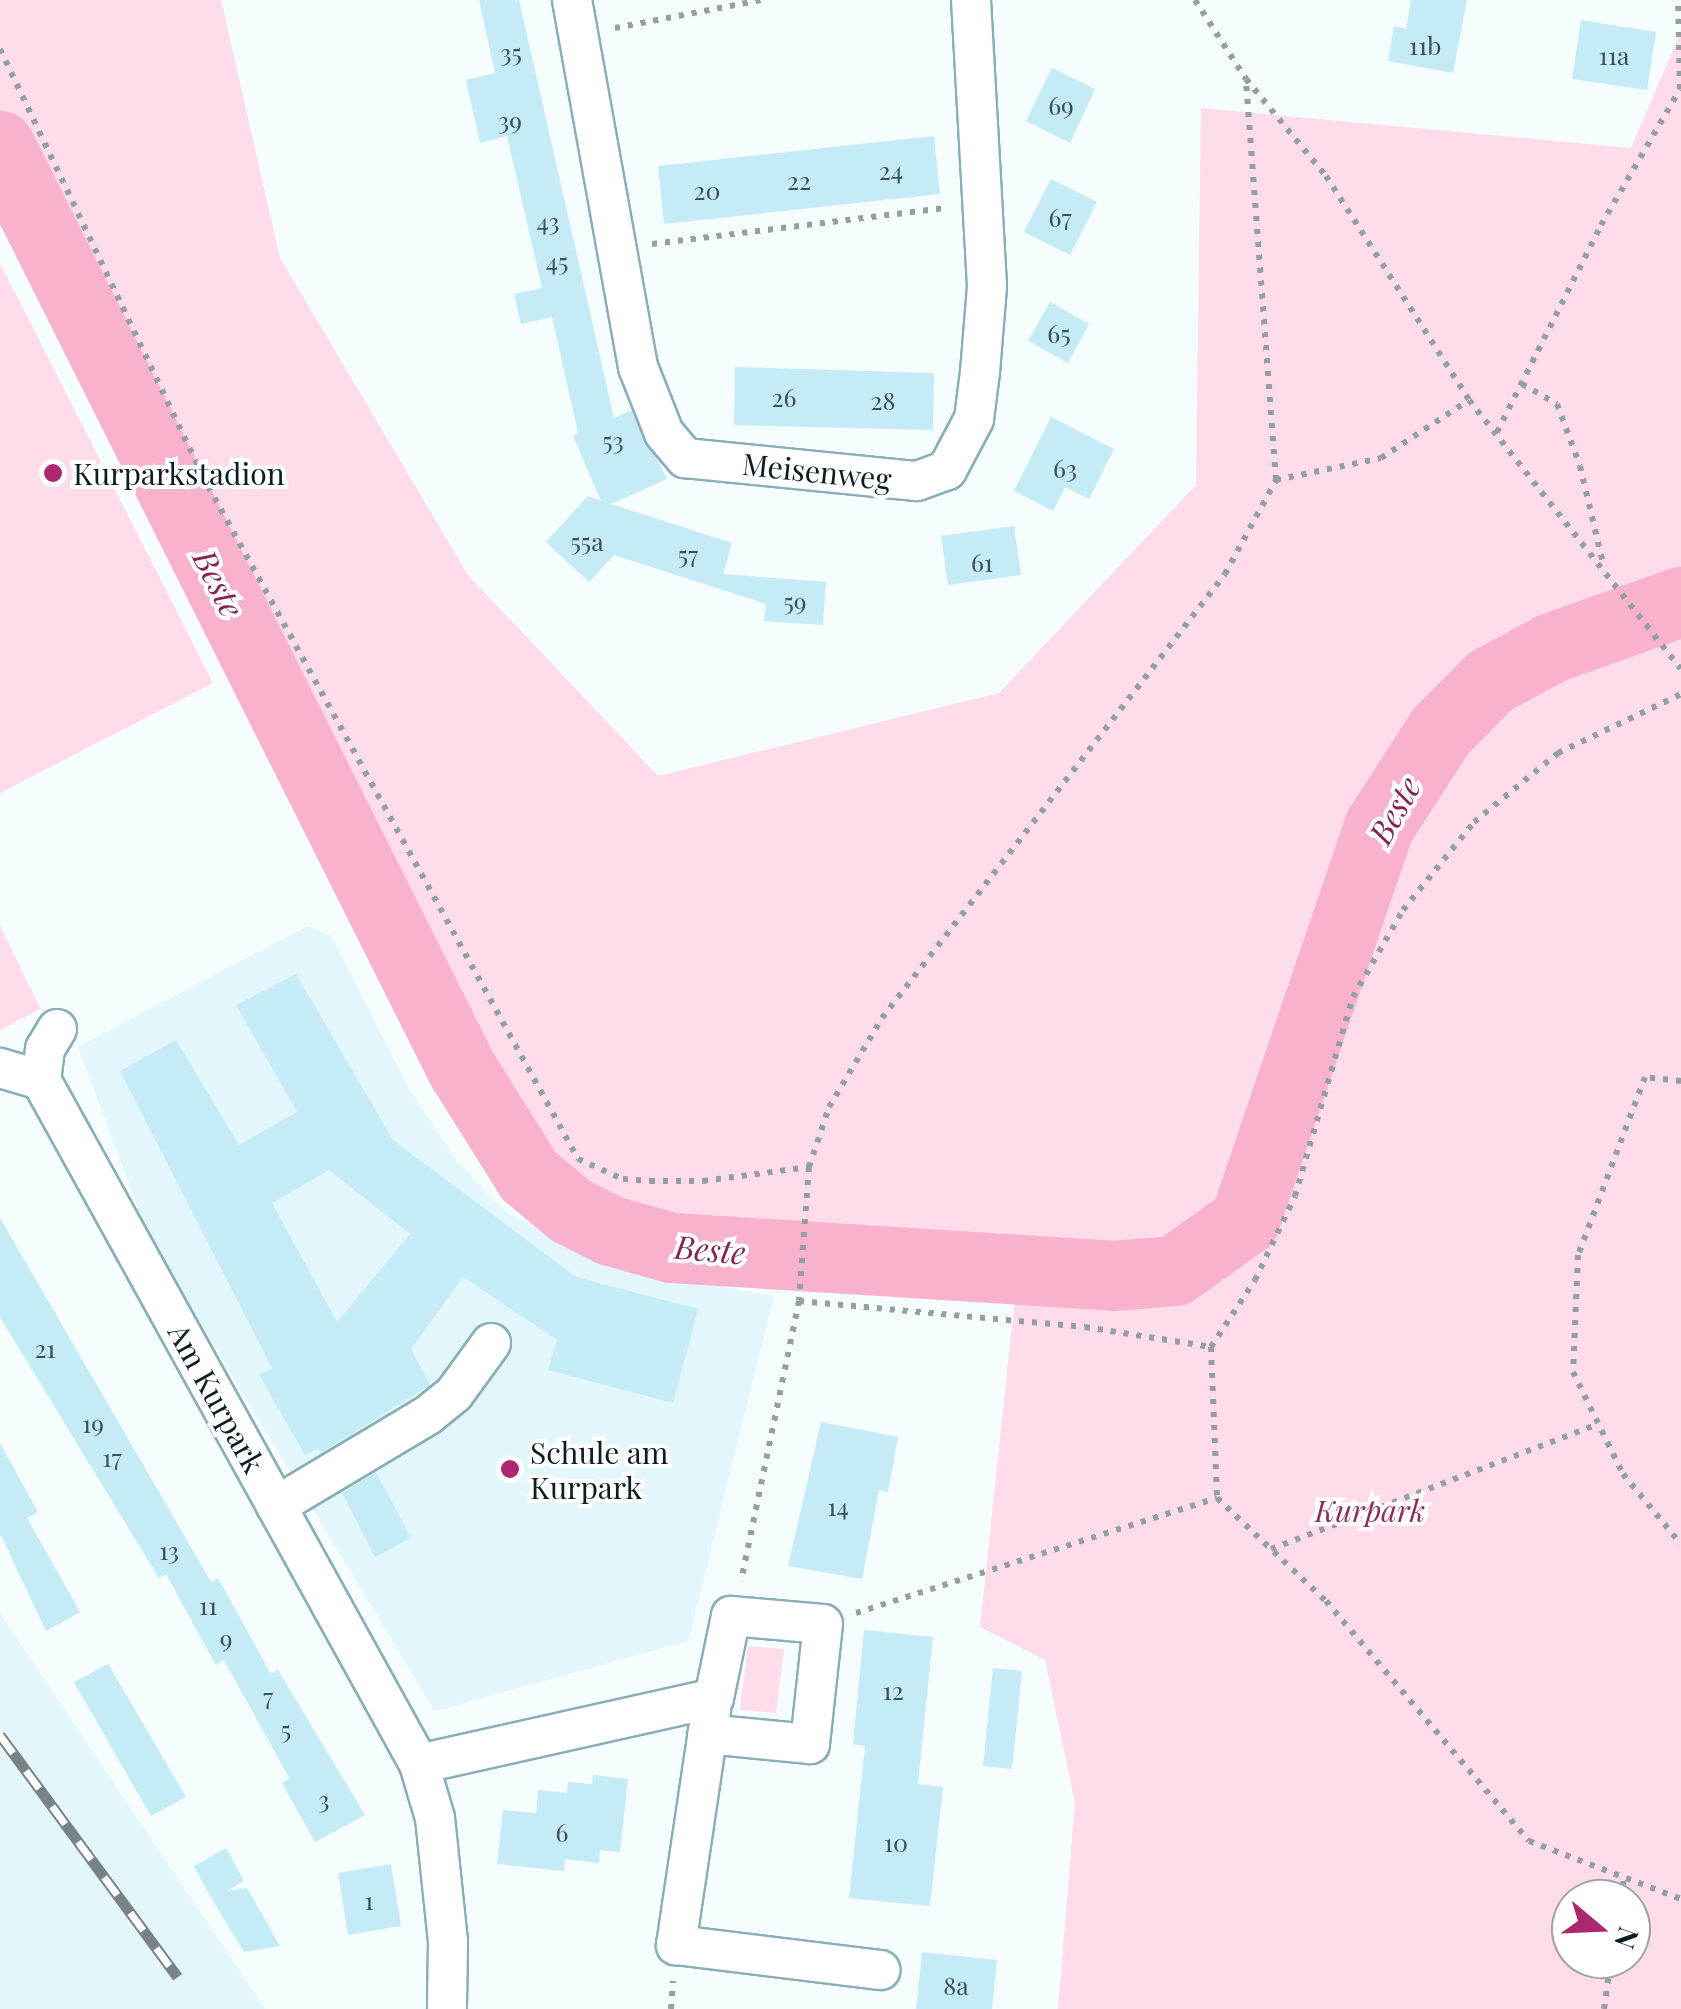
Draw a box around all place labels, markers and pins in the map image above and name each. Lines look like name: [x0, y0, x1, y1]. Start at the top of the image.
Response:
place label: Kurparkstadion: [73, 455, 285, 491]
marker: Kurparkstadion: [42, 462, 64, 484]
place label: Schule am Kurpark: [530, 1434, 668, 1504]
marker: Schule am Kurpark: [499, 1458, 521, 1480]

